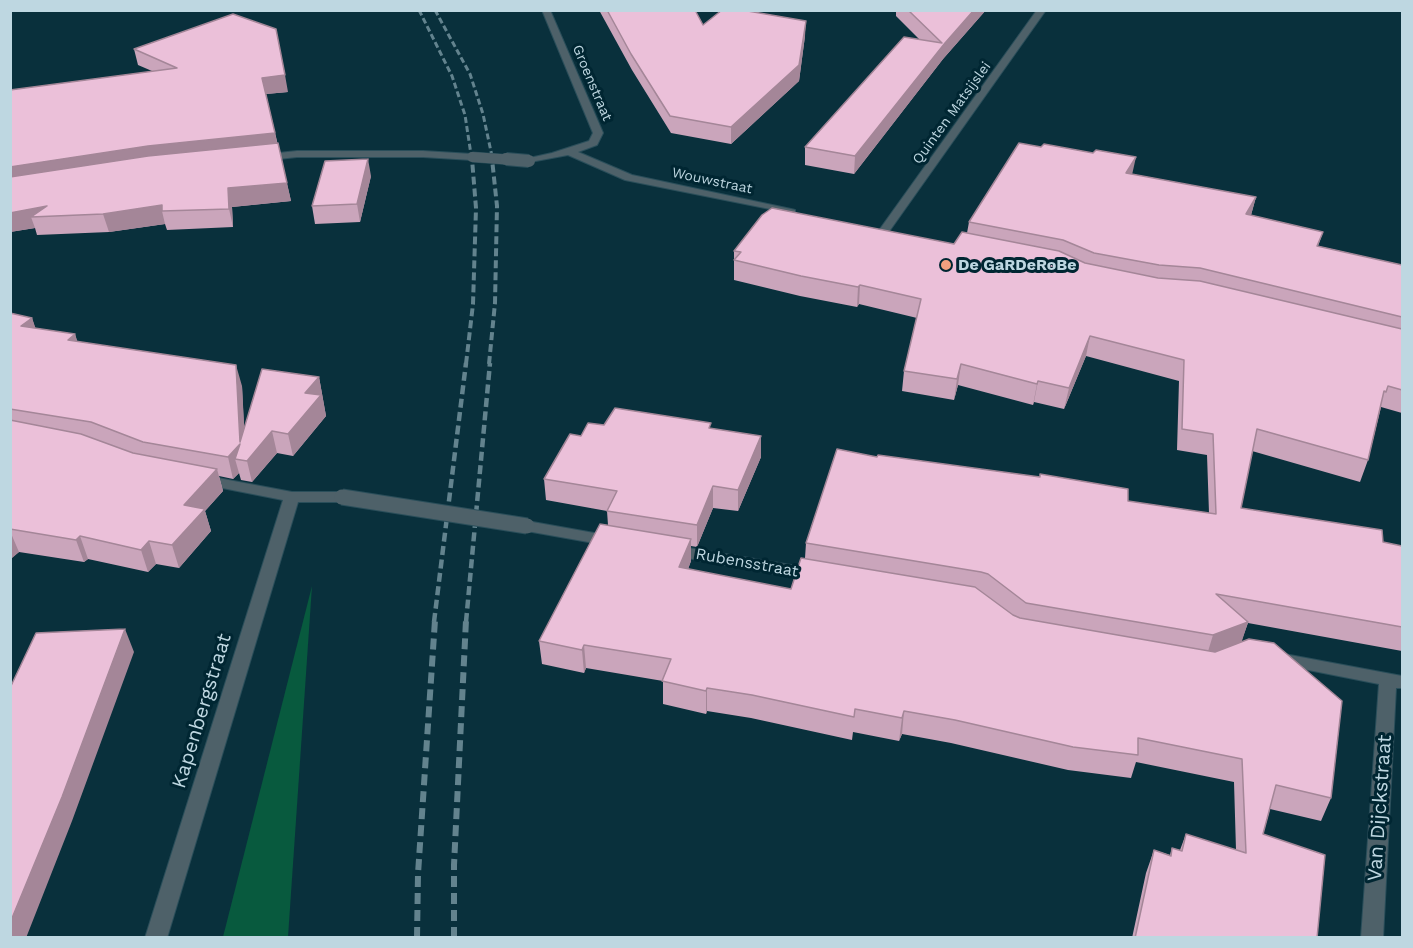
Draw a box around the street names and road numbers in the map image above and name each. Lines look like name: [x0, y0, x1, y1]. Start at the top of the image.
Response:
street label: Groenstraat: [568, 42, 616, 124]
street label: Quinten Matsijslei: [909, 59, 995, 167]
street label: Wouwstraat: [670, 164, 754, 198]
street label: Rubensstraat: [694, 545, 800, 581]
street label: Kapenbergstraat: [167, 631, 237, 791]
street label: Van Dijckstraat: [1363, 734, 1397, 882]

